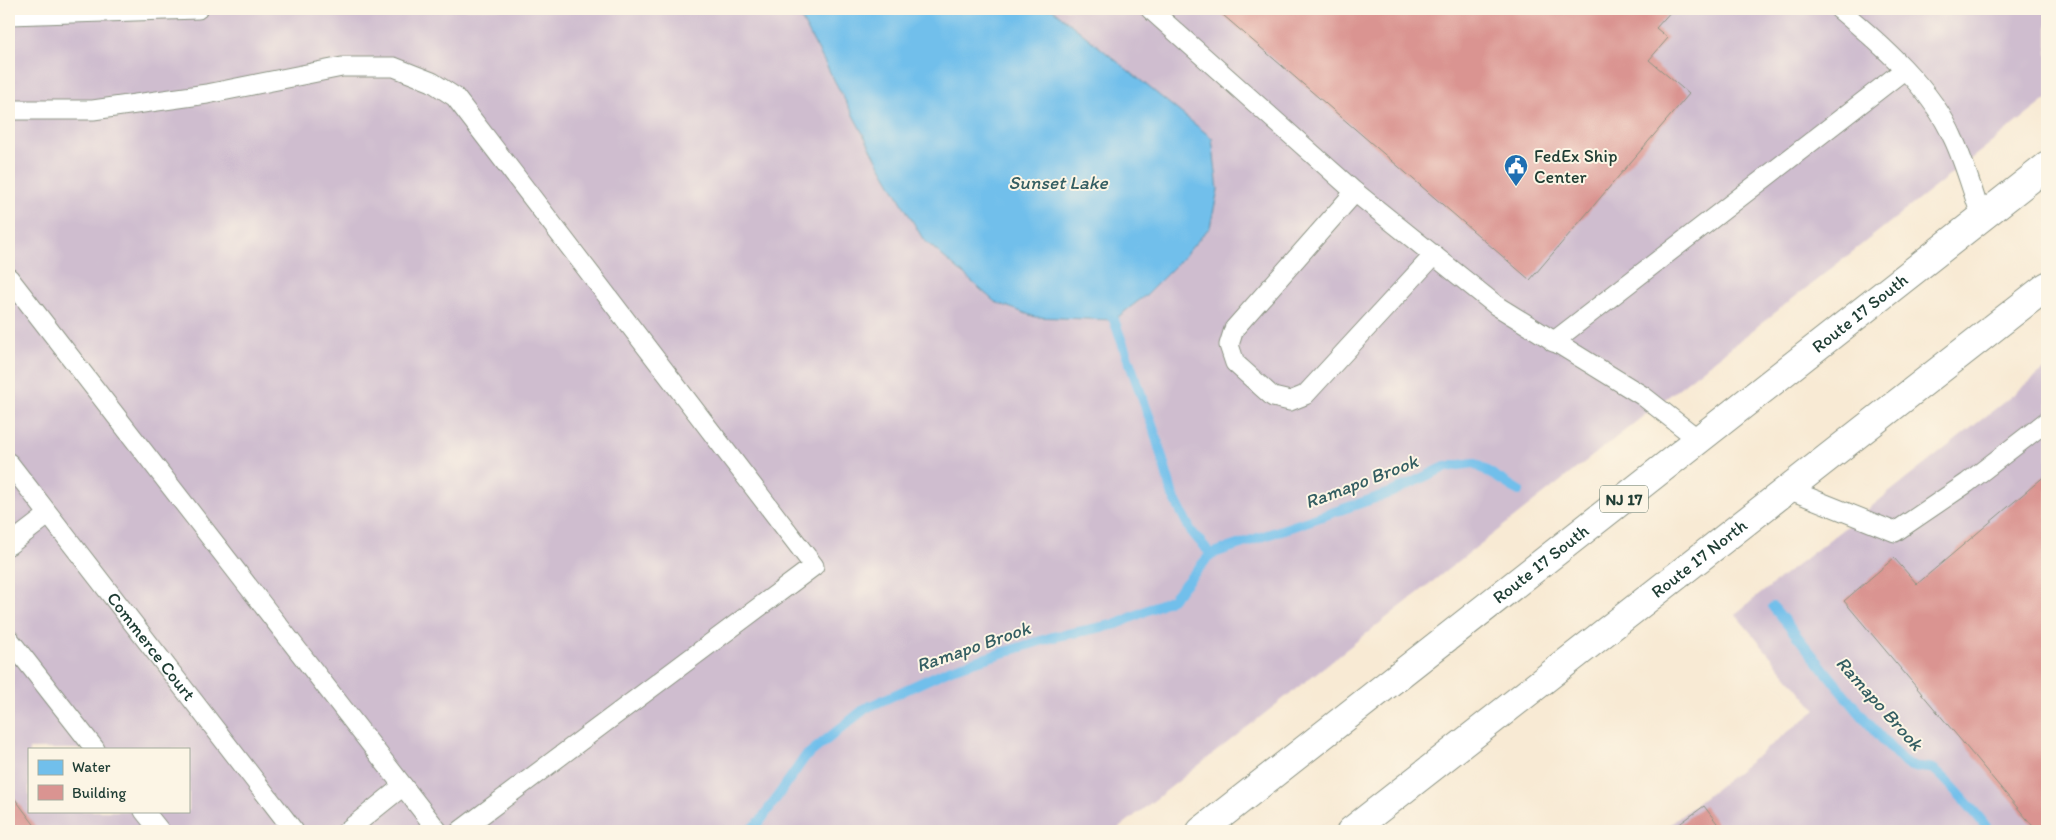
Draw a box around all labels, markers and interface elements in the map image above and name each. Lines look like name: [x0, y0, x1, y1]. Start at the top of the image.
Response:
place label: FedEx Ship Center: [1534, 145, 1617, 188]
public building icon: FedEx Ship Center: [1503, 153, 1529, 187]
water label: Sunset Lake: [1009, 171, 1108, 194]
street label: Route 17 South: [1807, 269, 1912, 358]
water label: Ramapo Brook: [1301, 449, 1422, 514]
road number: NJ 17: [1600, 486, 1648, 512]
street label: Route 17 North: [1647, 514, 1752, 603]
street label: Route 17 South: [1488, 520, 1593, 608]
street label: Commerce Court: [102, 588, 200, 705]
water label: Ramapo Brook: [913, 616, 1034, 677]
water label: Ramapo Brook: [1831, 651, 1929, 756]
legend: [28, 748, 190, 812]
text: Water: [72, 758, 111, 776]
text: Building: [72, 784, 126, 802]

